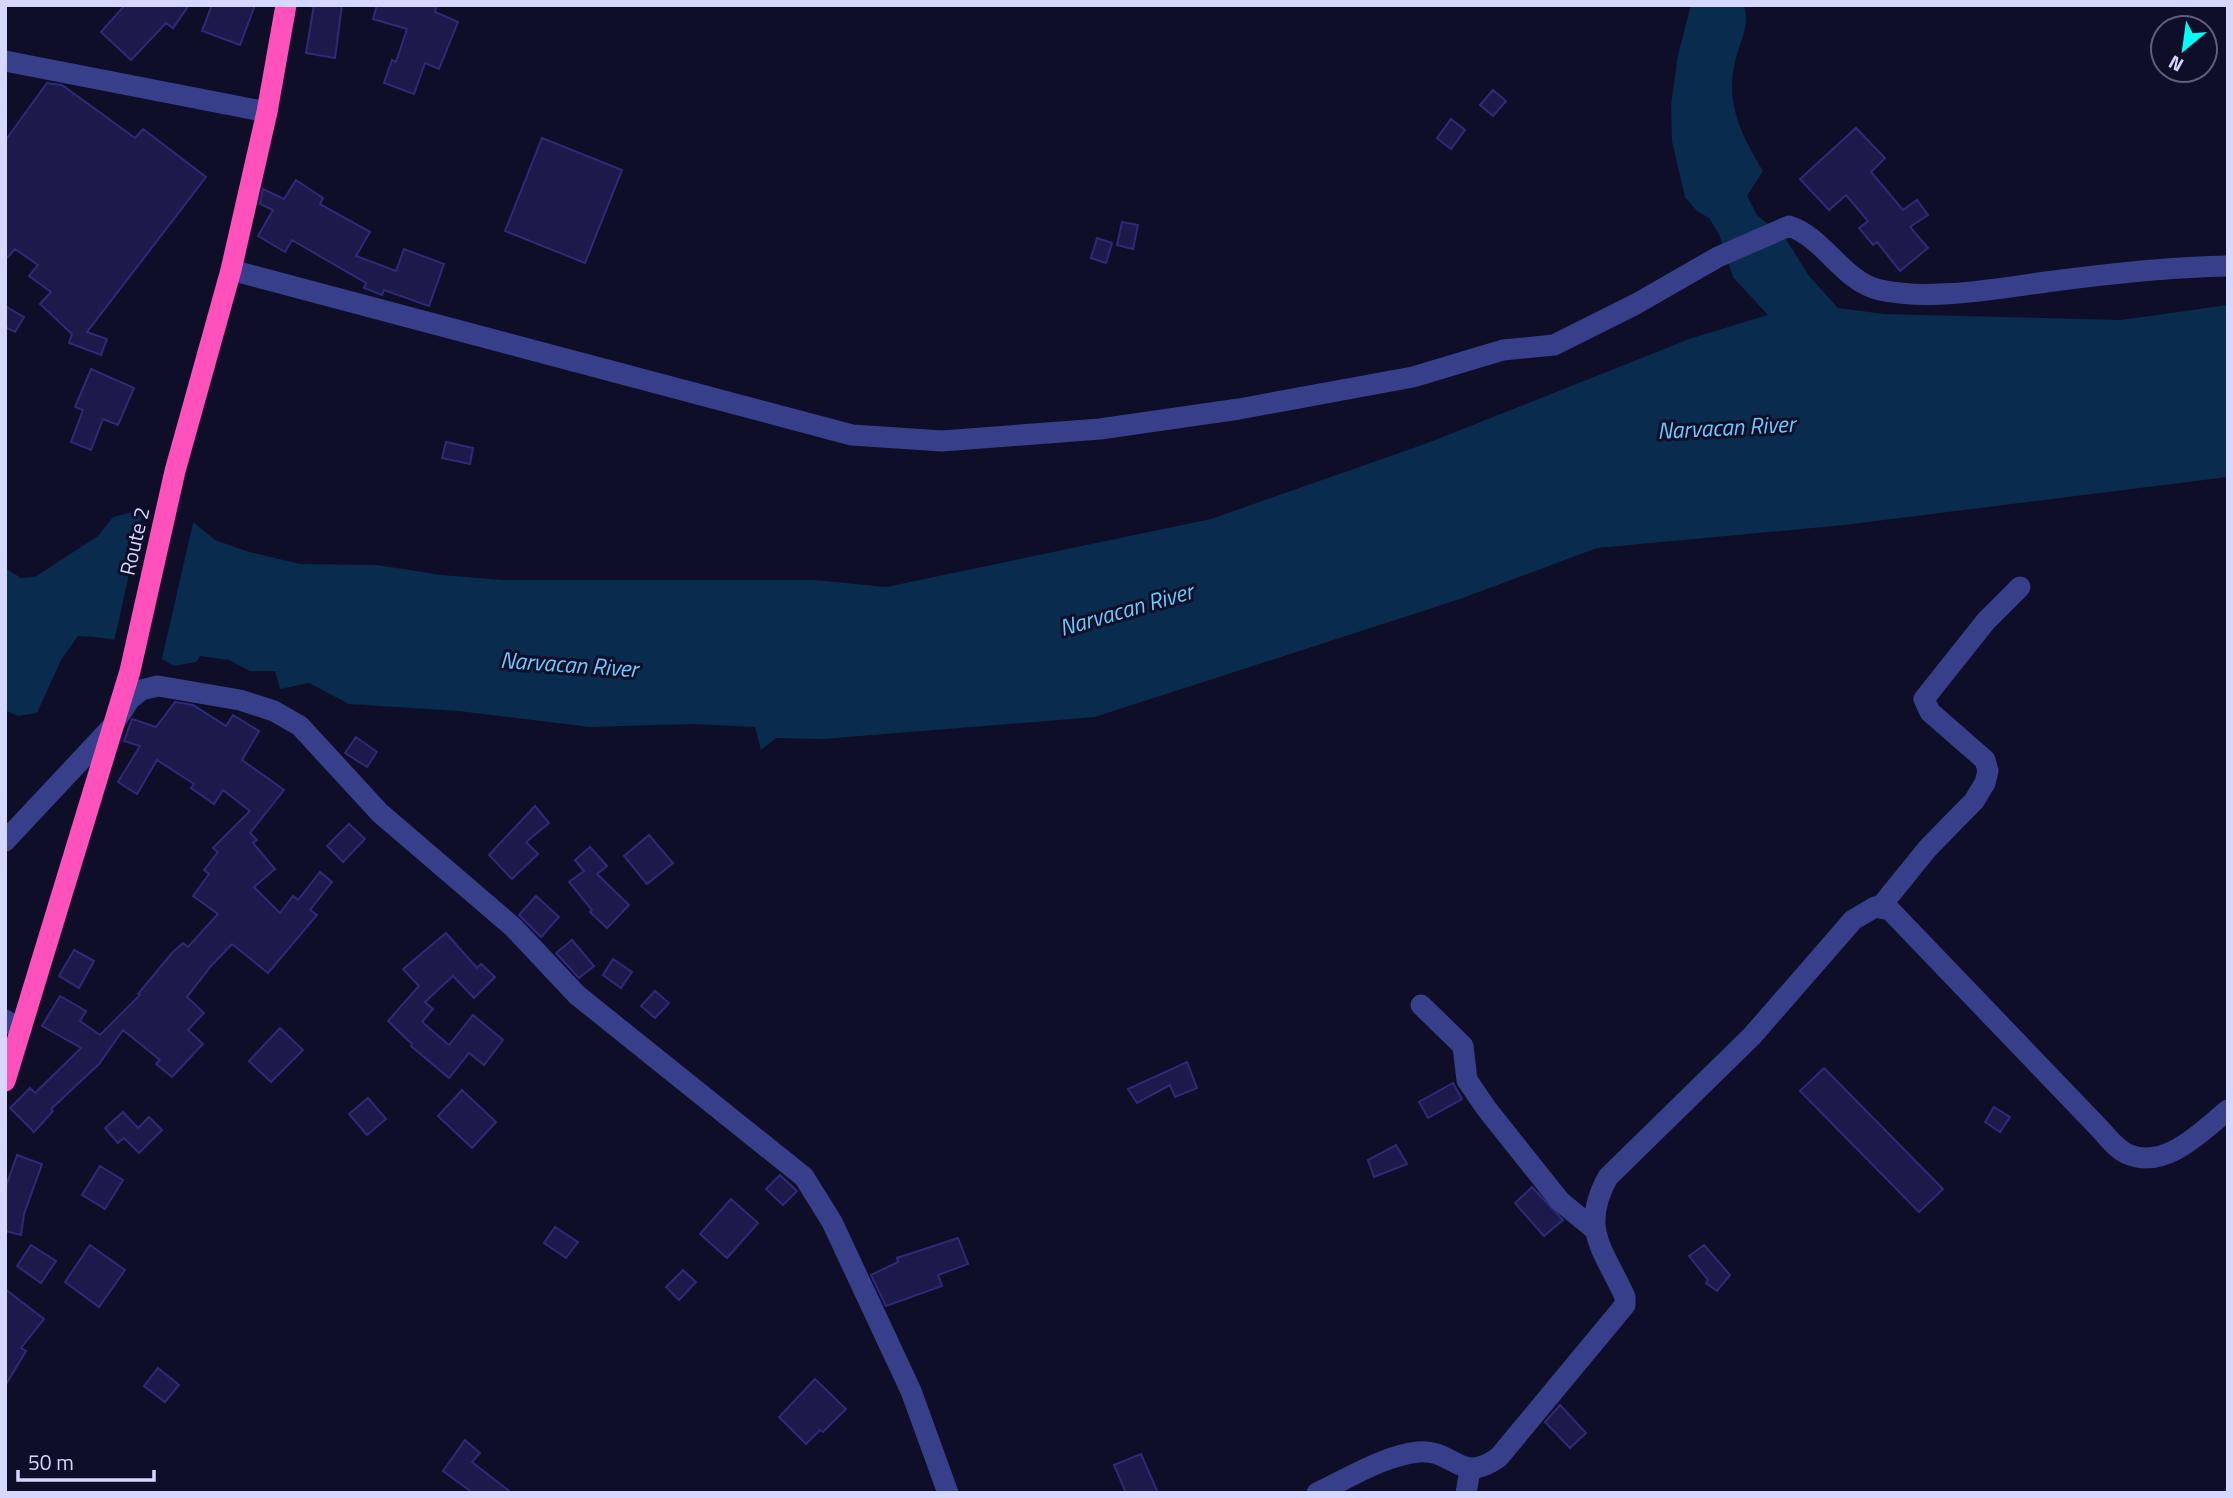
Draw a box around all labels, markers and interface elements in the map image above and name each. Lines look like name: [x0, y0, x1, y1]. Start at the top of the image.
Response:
north arrow: [2149, 14, 2219, 84]
text: N: [2163, 48, 2188, 80]
water label: Narvacan River: [1656, 406, 1798, 448]
street label: Route 2: [111, 504, 157, 578]
water label: Narvacan River: [1055, 572, 1200, 645]
water label: Narvacan River: [499, 642, 642, 686]
scale bar: [18, 1438, 154, 1482]
text: 50 m: [28, 1446, 74, 1478]

